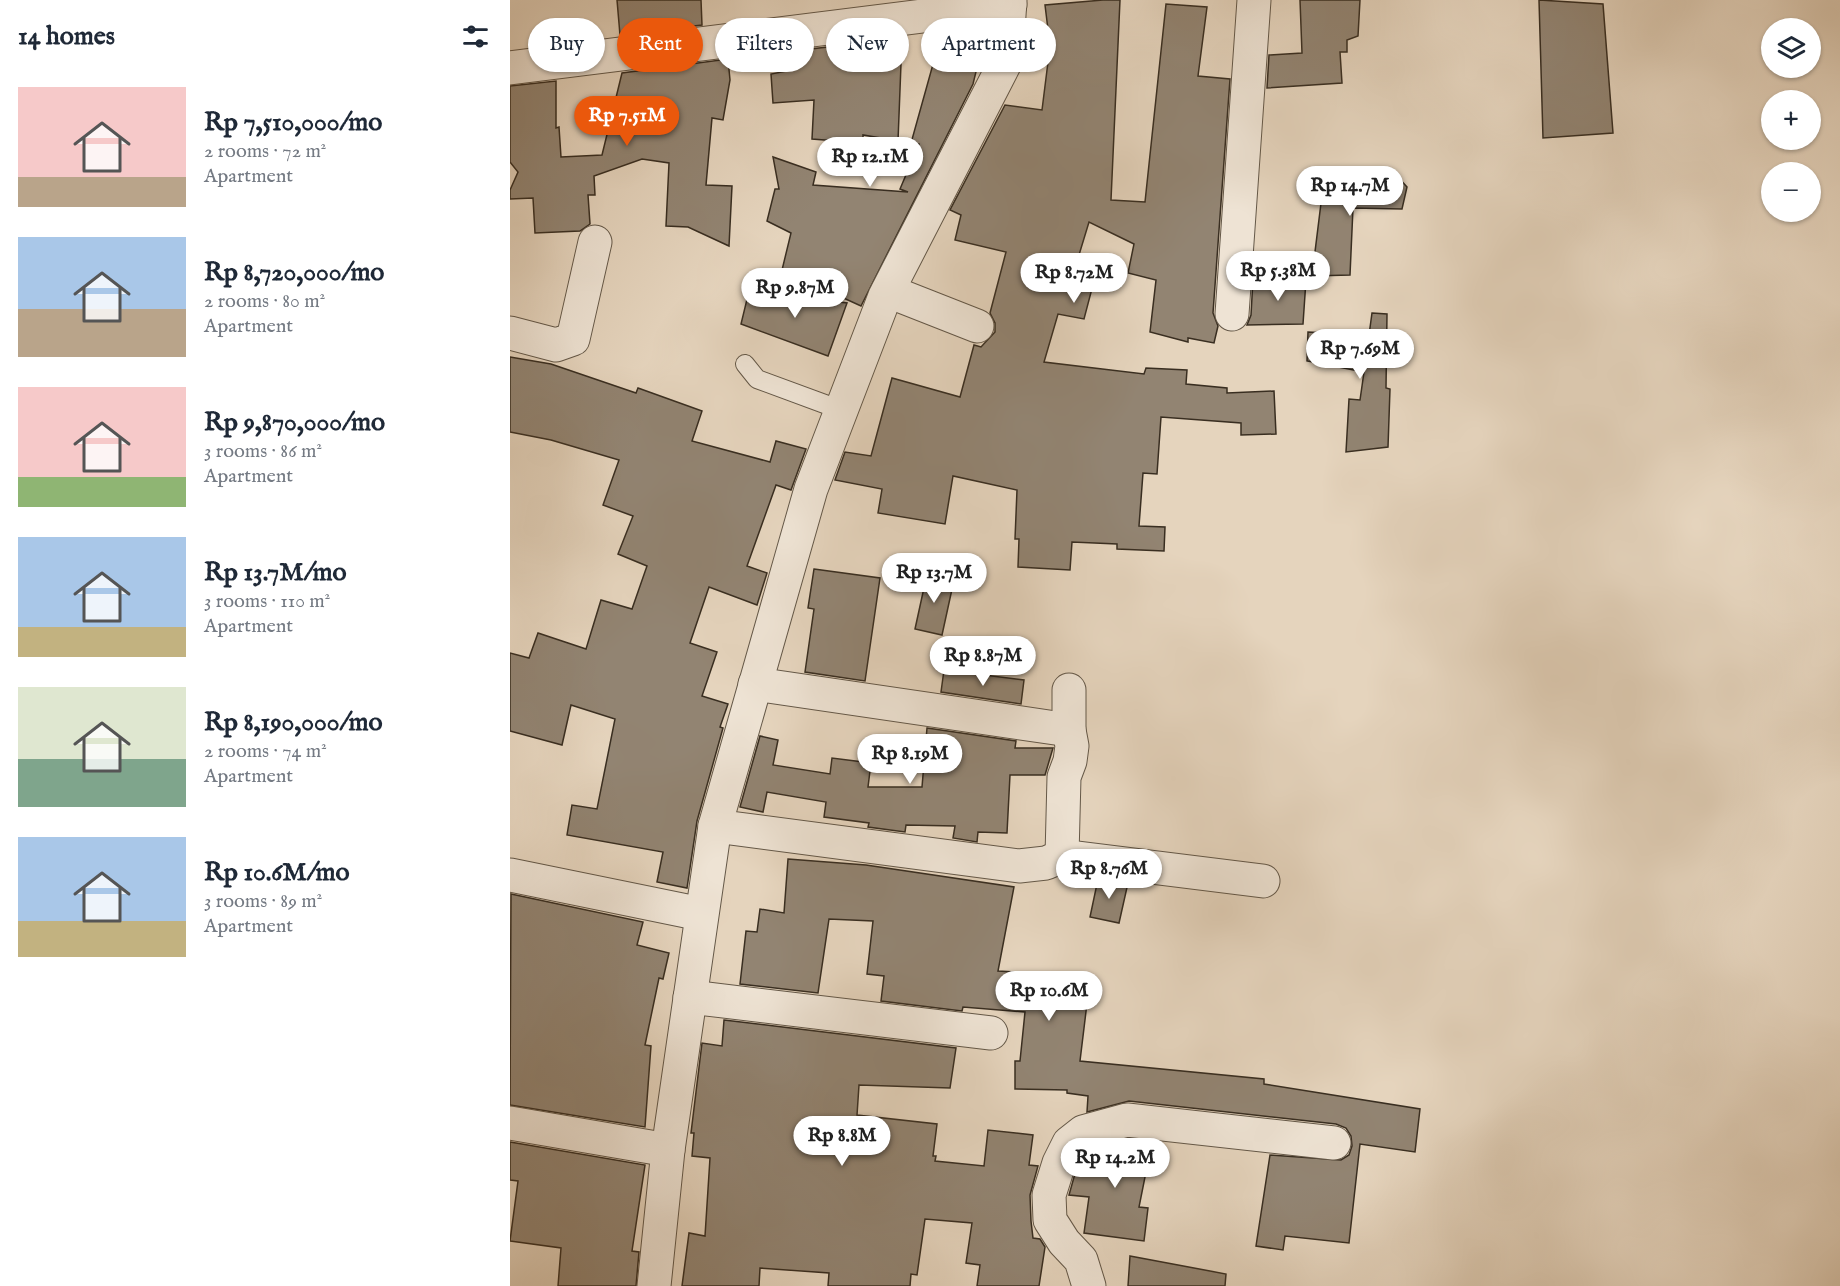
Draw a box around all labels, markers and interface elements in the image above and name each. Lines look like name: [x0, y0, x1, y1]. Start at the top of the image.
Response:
chip: Buy: [528, 18, 605, 72]
chip: Rent: [617, 18, 703, 72]
chip: Filters: [715, 18, 814, 72]
chip: New: [826, 18, 909, 72]
chip: Apartment: [921, 18, 1056, 72]
map controls: [1761, 18, 1821, 222]
button: layers: [1761, 18, 1821, 78]
text: 14 homes: [18, 20, 115, 53]
icon: filters: [459, 20, 492, 53]
button: +: [1761, 90, 1821, 150]
pin: Rp 7.51M: [565, 96, 689, 147]
text: Rp 7.51M: [588, 103, 666, 128]
text: Rp 7,510,000/mo: [204, 106, 382, 139]
icon: home: [66, 111, 138, 183]
pin: Rp 12.1M: [808, 137, 932, 188]
text: 2 rooms · 72 m²: [204, 139, 326, 164]
text: Rp 12.1M: [831, 144, 909, 169]
button: −: [1761, 162, 1821, 222]
text: Apartment: [204, 164, 293, 189]
pin: Rp 14.7M: [1288, 166, 1412, 217]
text: Rp 14.7M: [1310, 173, 1390, 198]
pin: Rp 5.38M: [1216, 251, 1340, 302]
pin: Rp 8.72M: [1012, 253, 1136, 304]
text: Rp 8,720,000/mo: [204, 256, 384, 289]
text: Rp 5.38M: [1240, 258, 1316, 283]
text: Rp 8.72M: [1035, 260, 1113, 285]
icon: home: [66, 261, 138, 333]
pin: Rp 9.87M: [733, 268, 857, 319]
text: Rp 9.87M: [755, 275, 835, 300]
text: 2 rooms · 80 m²: [204, 289, 325, 314]
text: Apartment: [204, 314, 293, 339]
pin: Rp 7.69M: [1298, 329, 1422, 380]
text: Rp 7.69M: [1320, 336, 1400, 361]
text: Rp 9,870,000/mo: [204, 406, 385, 439]
icon: home: [66, 411, 138, 483]
text: 3 rooms · 86 m²: [204, 439, 322, 464]
text: Apartment: [204, 464, 293, 489]
pin: Rp 13.7M: [872, 553, 996, 604]
text: Rp 13.7M/mo: [204, 556, 347, 589]
text: Rp 13.7M: [896, 560, 972, 585]
icon: home: [66, 561, 138, 633]
text: 3 rooms · 110 m²: [204, 589, 330, 614]
text: Apartment: [204, 614, 293, 639]
pin: Rp 8.87M: [921, 636, 1045, 687]
text: Rp 8.87M: [944, 643, 1022, 668]
text: Rp 8,190,000/mo: [204, 706, 382, 739]
icon: home: [66, 711, 138, 783]
pin: Rp 8.19M: [848, 734, 972, 785]
text: 2 rooms · 74 m²: [204, 739, 327, 764]
text: Rp 8.19M: [871, 741, 949, 766]
text: Apartment: [204, 764, 293, 789]
pin: Rp 8.76M: [1047, 849, 1171, 900]
text: Rp 10.6M/mo: [204, 856, 350, 889]
text: Rp 8.76M: [1070, 856, 1148, 881]
icon: home: [66, 861, 138, 933]
text: 3 rooms · 89 m²: [204, 889, 322, 914]
text: Apartment: [204, 914, 293, 939]
pin: Rp 10.6M: [987, 971, 1111, 1022]
text: Rp 10.6M: [1009, 978, 1089, 1003]
pin: Rp 8.8M: [787, 1116, 897, 1167]
text: Rp 8.8M: [807, 1123, 877, 1148]
pin: Rp 14.2M: [1053, 1138, 1177, 1189]
text: Rp 14.2M: [1075, 1145, 1155, 1170]

